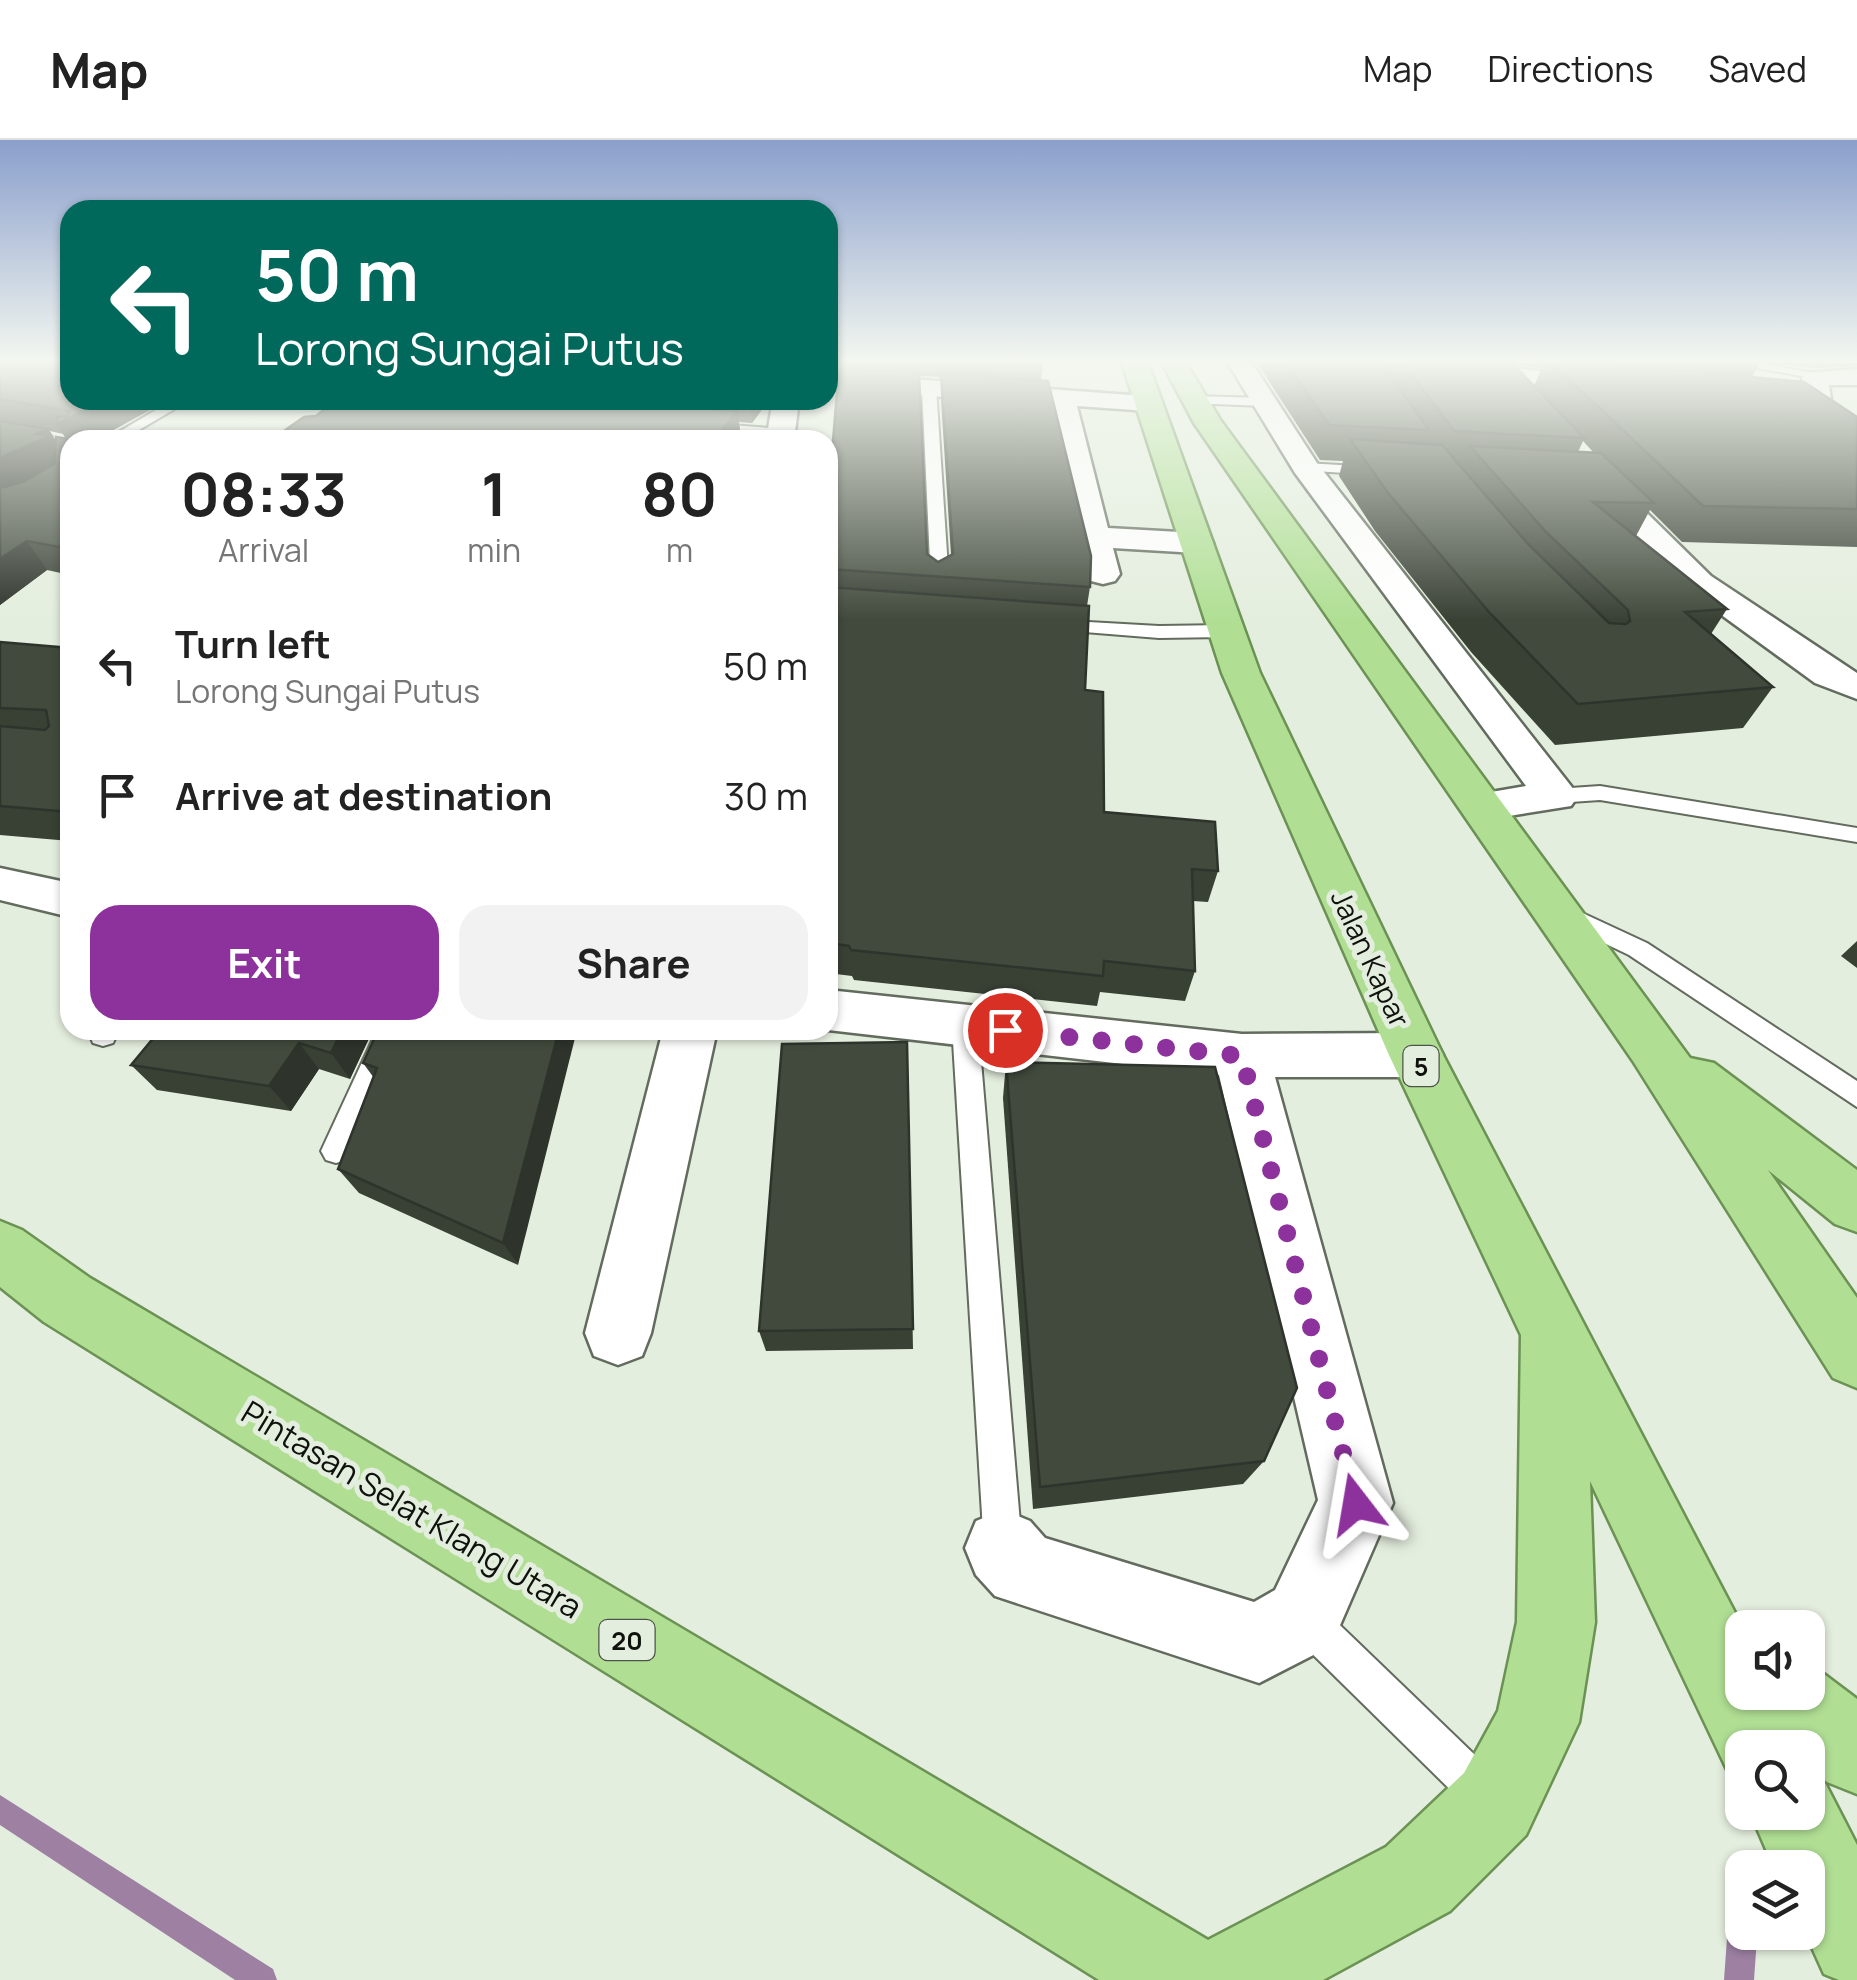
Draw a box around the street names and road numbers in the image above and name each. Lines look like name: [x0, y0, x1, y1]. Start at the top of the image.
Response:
street label: Jalan Kapar: [1323, 883, 1419, 1033]
road number: 5: [1404, 1046, 1438, 1086]
street label: Pintasan Selat Klang Utara: [234, 1390, 590, 1628]
road number: 20: [600, 1620, 654, 1660]

